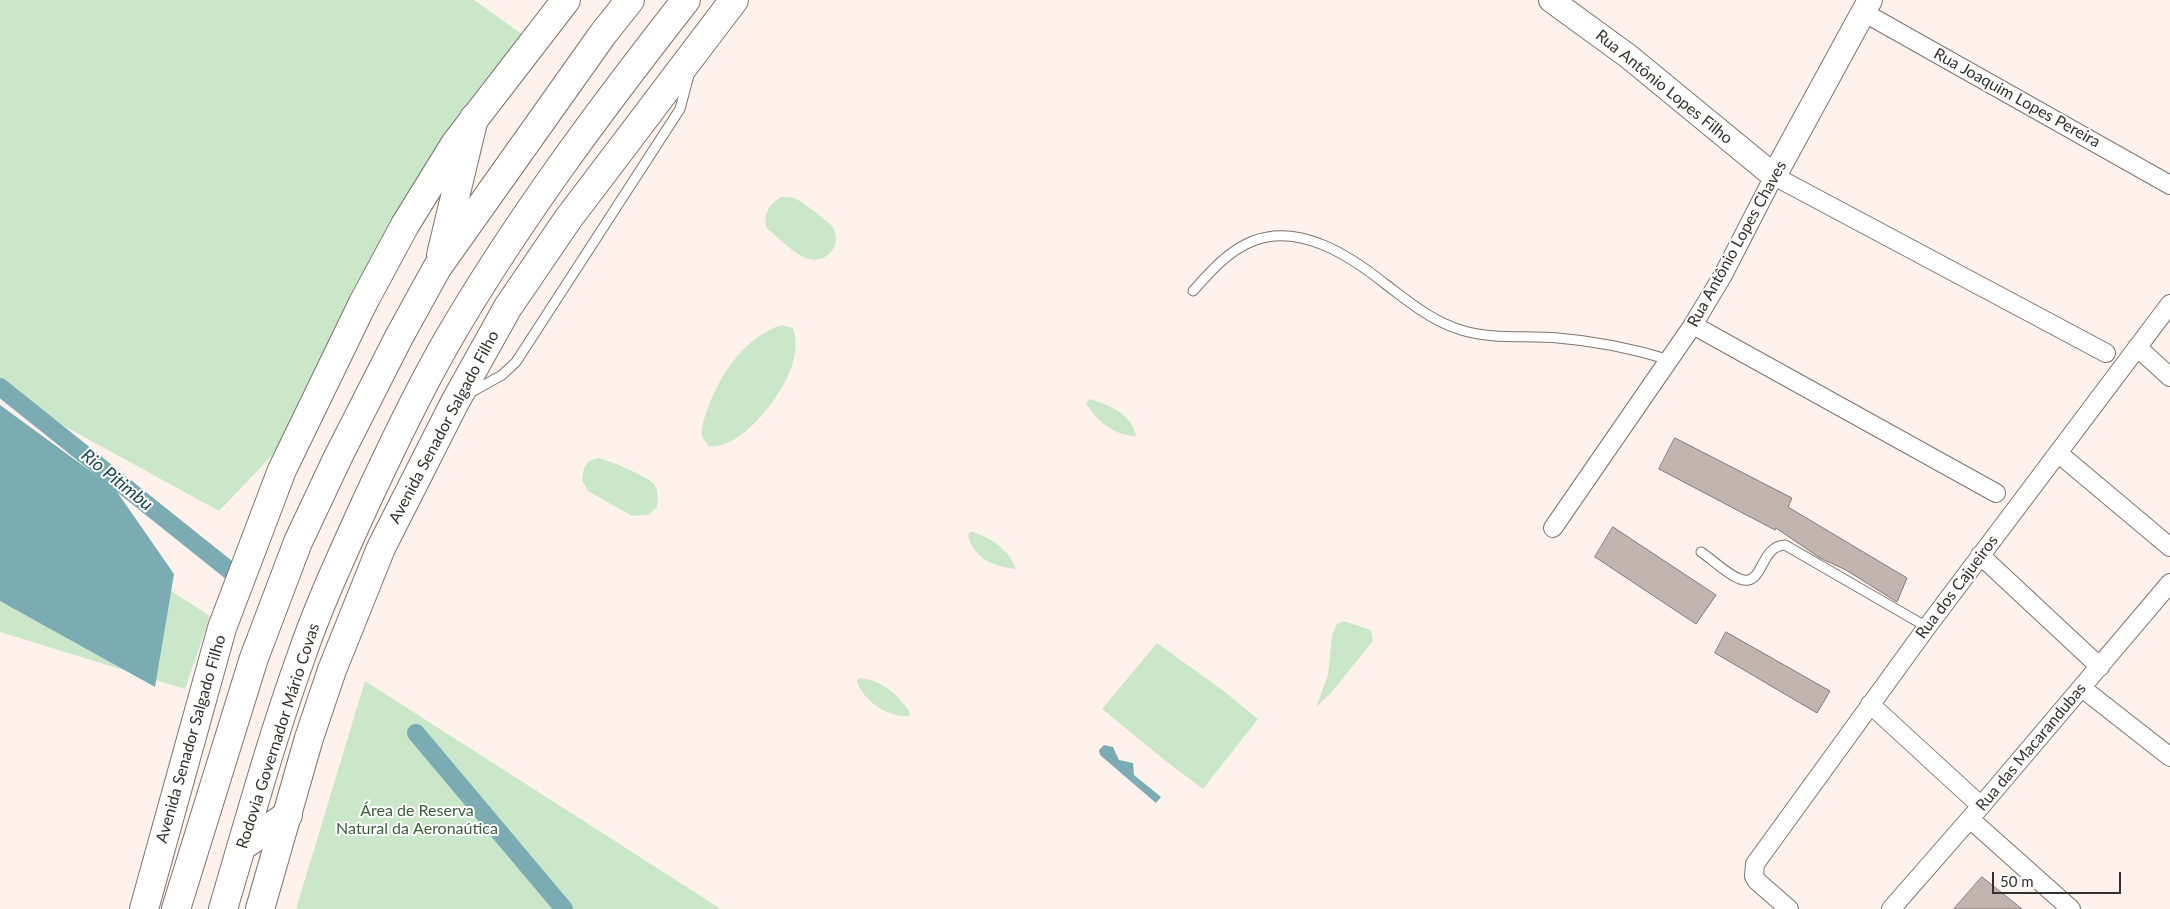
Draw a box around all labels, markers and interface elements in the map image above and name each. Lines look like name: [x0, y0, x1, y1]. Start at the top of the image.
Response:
street label: Rua Antônio Lopes Filho: [1592, 26, 1736, 148]
street label: Rua Joaquim Lopes Pereira: [1930, 44, 2104, 152]
street label: Rua Antônio Lopes Chaves: [1683, 158, 1791, 330]
street label: Avenida Senador Salgado Filho: [385, 327, 503, 527]
water label: Rio Pitimbu: [77, 445, 157, 515]
street label: Rua dos Cajueiros: [1912, 531, 2002, 643]
street label: Rodovia Governador Mário Covas: [232, 621, 324, 851]
street label: Avenida Senador Salgado Filho: [152, 633, 230, 845]
street label: Rua das Macarandubas: [1972, 679, 2090, 815]
park label: Área de Reserva Natural da Aeronaútica: [336, 801, 498, 839]
scale bar: [1995, 862, 2124, 894]
text: 50 m: [2000, 872, 2034, 890]

